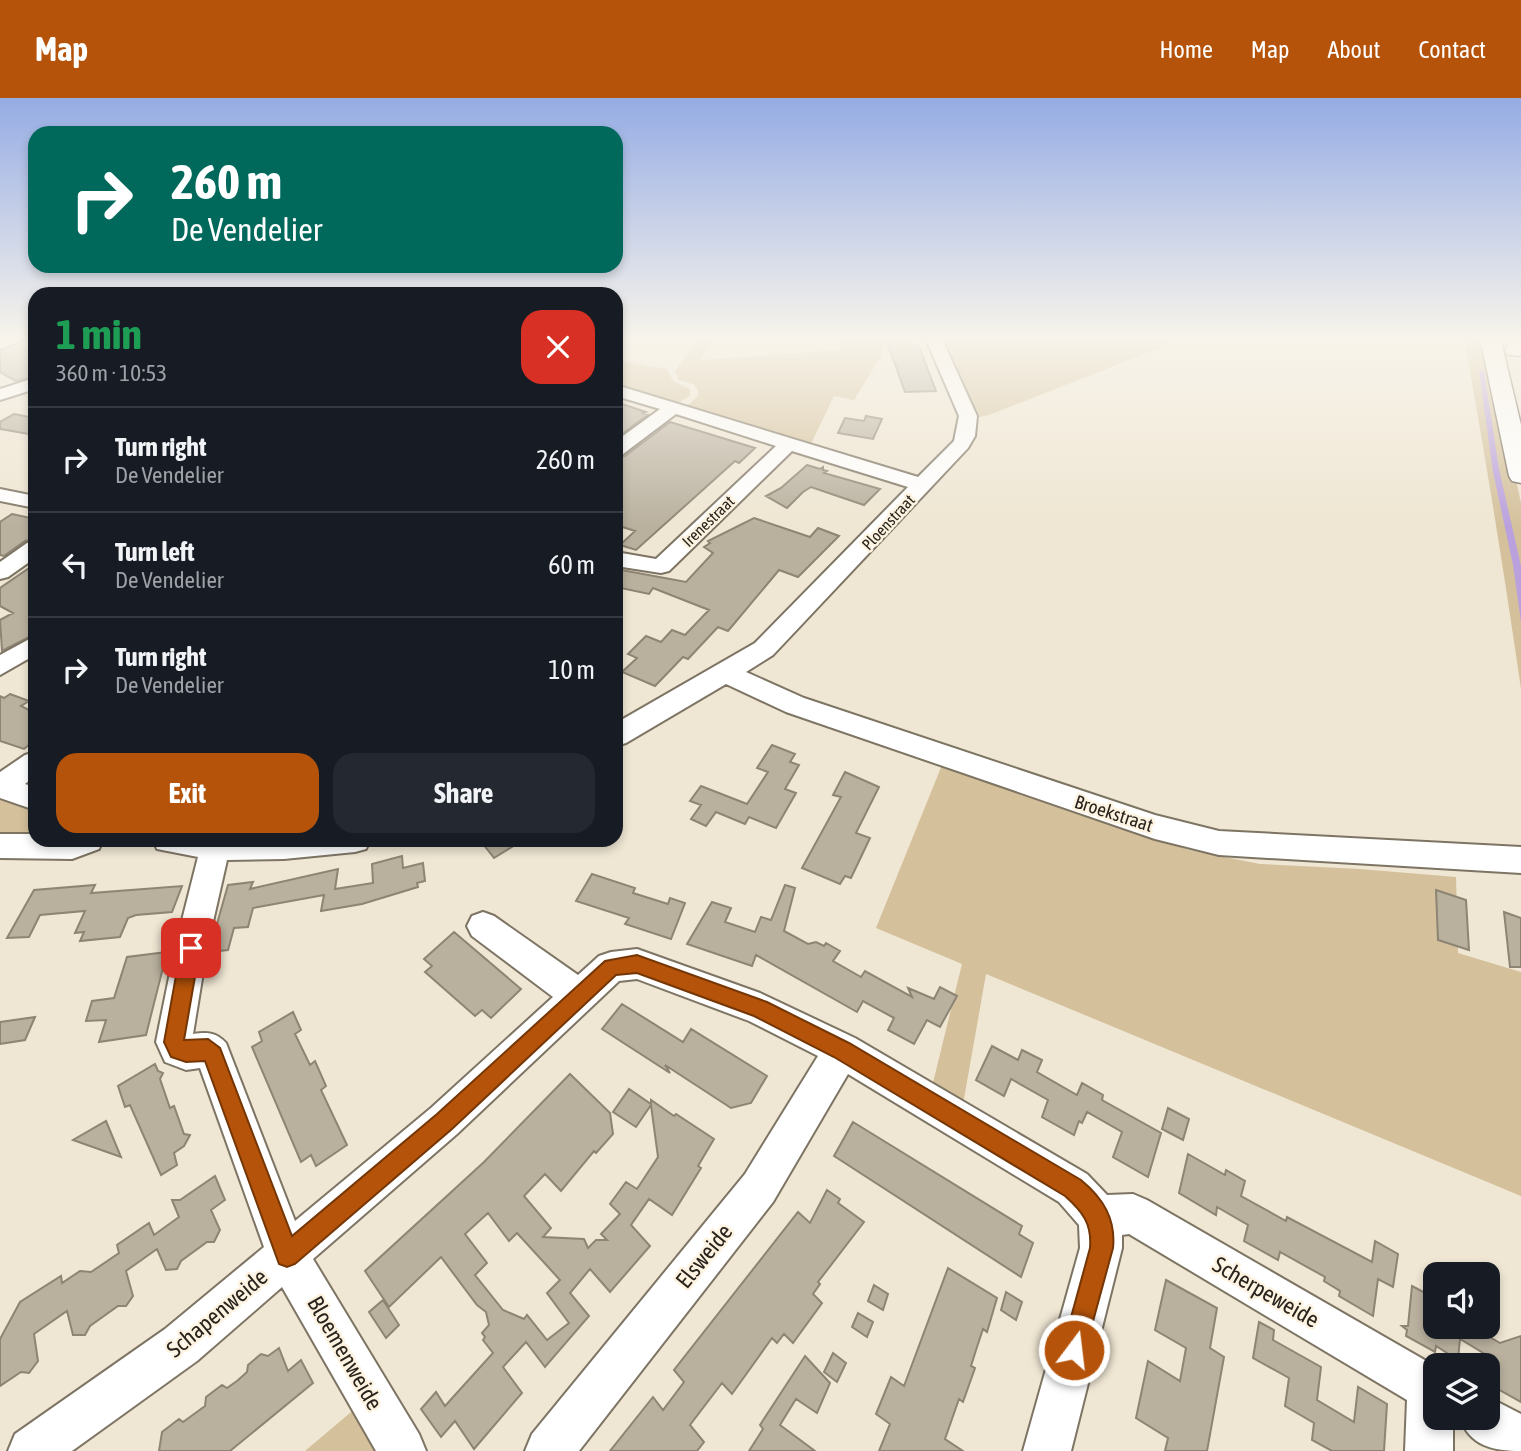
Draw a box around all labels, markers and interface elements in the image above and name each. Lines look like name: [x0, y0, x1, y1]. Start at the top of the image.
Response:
text: Map: [35, 30, 88, 68]
text: Home: [1159, 36, 1213, 63]
text: Map: [1251, 36, 1289, 63]
text: About: [1327, 36, 1380, 63]
text: Contact: [1418, 36, 1486, 63]
text: 260 m: [171, 153, 282, 209]
icon: right: [56, 154, 147, 245]
text: De Vendelier: [171, 211, 322, 248]
text: 1 min: [56, 310, 142, 358]
button: close: [521, 310, 595, 384]
text: 360 m · 10:53: [56, 360, 167, 386]
text: Turn right: [115, 432, 206, 462]
icon: right: [56, 441, 94, 479]
text: 260 m: [536, 445, 595, 475]
text: De Vendelier: [115, 462, 224, 488]
street label: Ploenstraat: [858, 490, 918, 553]
street label: Irenestraat: [678, 492, 738, 550]
text: Turn left: [115, 537, 195, 567]
icon: left: [56, 546, 94, 584]
text: 60 m: [548, 550, 595, 580]
text: De Vendelier: [115, 567, 224, 593]
text: Turn right: [115, 642, 206, 672]
icon: right: [56, 651, 94, 689]
text: 10 m: [548, 655, 595, 685]
text: De Vendelier: [115, 672, 224, 698]
button: Exit: [56, 753, 319, 833]
button: Share: [333, 753, 595, 833]
street label: Broekstraat: [1072, 790, 1156, 836]
pin: [161, 918, 221, 978]
icon: arrive: [172, 929, 210, 967]
street label: Elsweide: [670, 1219, 738, 1293]
street label: Scherpeweide: [1208, 1251, 1324, 1333]
map controls: [1423, 1262, 1500, 1430]
button: sound: [1423, 1262, 1500, 1339]
street label: Schapenweide: [161, 1263, 273, 1363]
street label: Bloemenweide: [302, 1292, 388, 1414]
position arrow: [1037, 1313, 1111, 1387]
button: layers: [1423, 1353, 1500, 1430]

